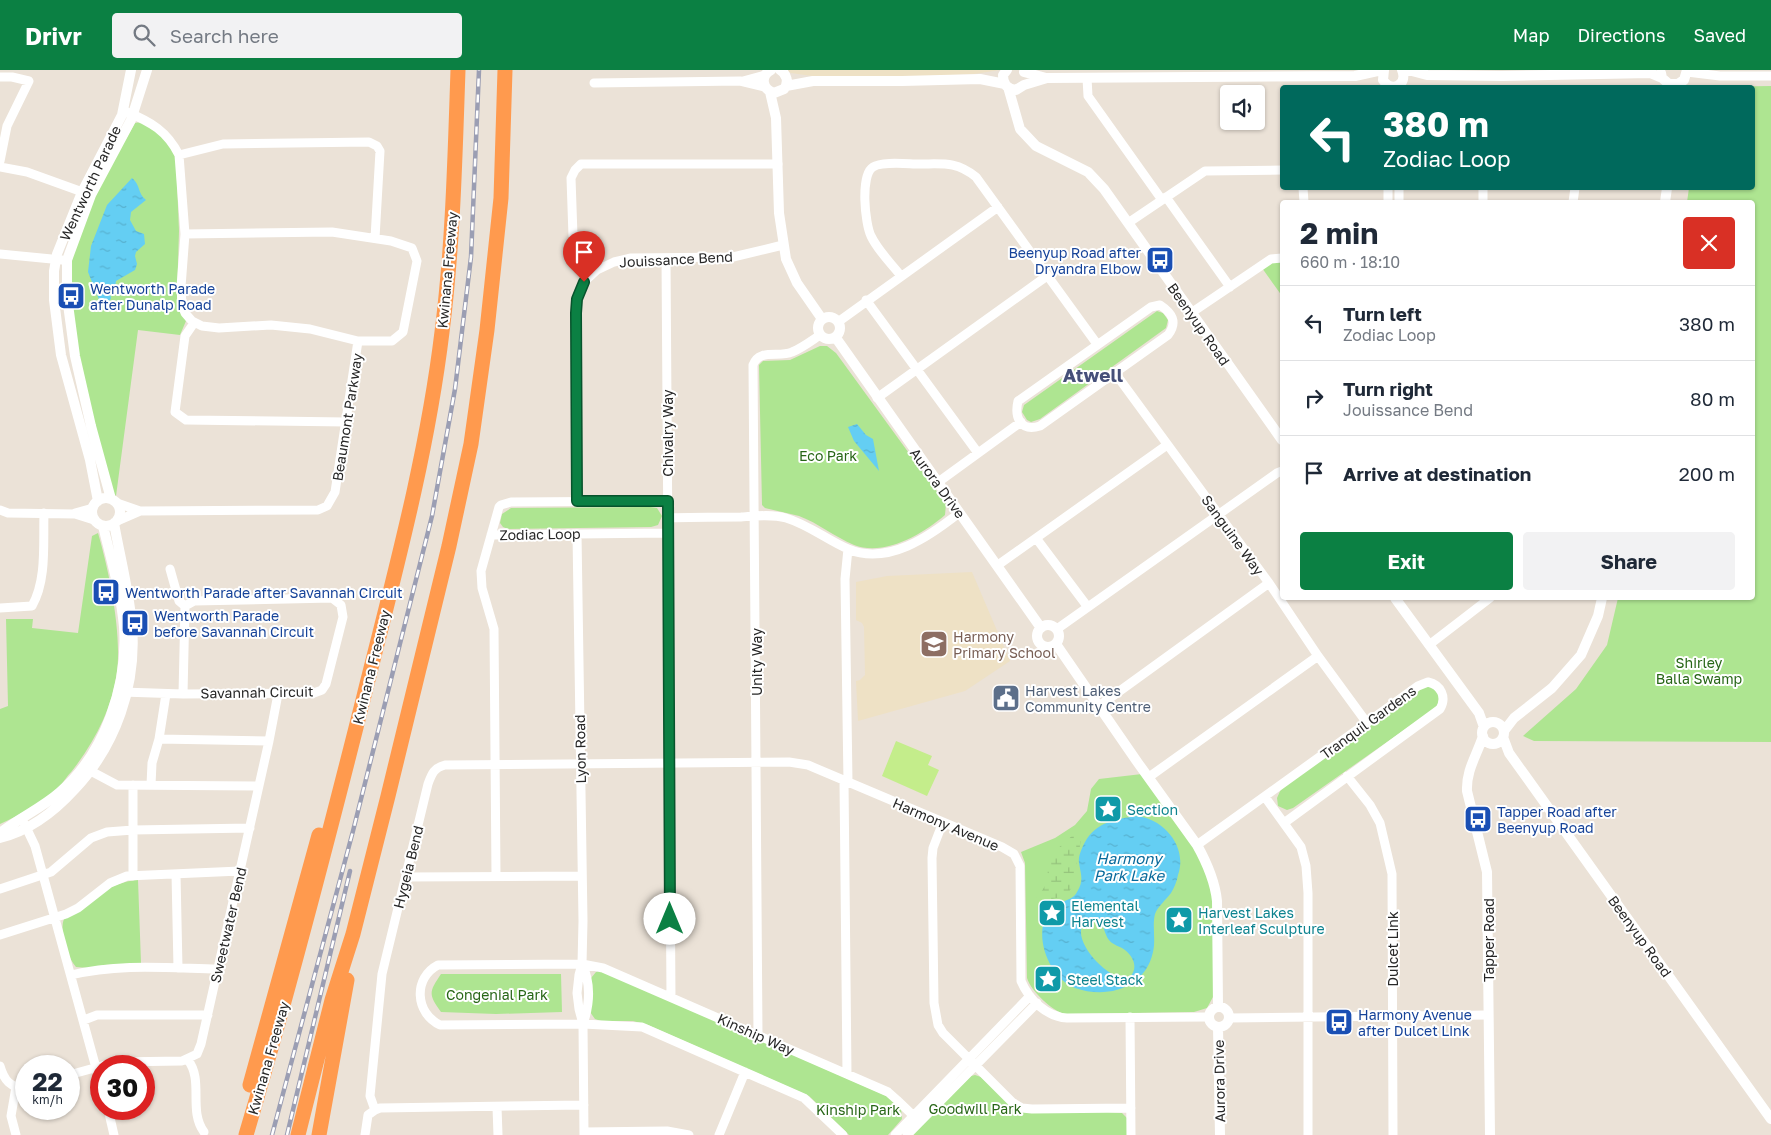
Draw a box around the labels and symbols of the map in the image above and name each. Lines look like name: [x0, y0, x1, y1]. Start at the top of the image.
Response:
street label: Wentworth Parade: [56, 123, 124, 243]
street label: Kwinana Freeway: [433, 211, 461, 329]
pin: [563, 231, 605, 282]
place label: Beenyup Road after Dryandra Elbow: [1008, 244, 1142, 277]
bus stop icon: Beenyup Road after Dryandra Elbow: [1145, 245, 1175, 275]
street label: Jouissance Bend: [619, 248, 733, 270]
place label: Wentworth Parade after Dunalp Road: [90, 280, 215, 313]
street label: Beenyup Road: [1164, 280, 1234, 368]
bus stop icon: Wentworth Parade after Dunalp Road: [56, 281, 86, 311]
street label: Beaumont Parkway: [328, 352, 366, 482]
district label: Atwell: [1063, 363, 1123, 386]
street label: Chivalry Way: [659, 389, 676, 477]
street label: Aurora Drive: [907, 445, 969, 521]
park label: Eco Park: [799, 447, 857, 464]
street label: Sanguine Way: [1198, 492, 1268, 579]
street label: Zodiac Loop: [499, 525, 581, 543]
bus stop icon: Wentworth Parade after Savannah Circuit: [91, 577, 121, 607]
place label: Wentworth Parade after Savannah Circuit: [125, 584, 403, 601]
place label: Wentworth Parade before Savannah Circuit: [154, 607, 314, 640]
bus stop icon: Wentworth Parade before Savannah Circuit: [120, 608, 150, 638]
street label: Kwinana Freeway: [349, 608, 393, 726]
street label: Unity Way: [748, 628, 765, 696]
place label: Harmony Primary School: [953, 628, 1055, 661]
school or university icon: Harmony Primary School: [919, 629, 949, 659]
park label: Shirley Balla Swamp: [1656, 654, 1742, 687]
place label: Harvest Lakes Community Centre: [1025, 682, 1151, 715]
street label: Tranquil Gardens: [1317, 682, 1419, 762]
street label: Savannah Circuit: [200, 683, 314, 701]
public building icon: Harvest Lakes Community Centre: [991, 683, 1021, 713]
street label: Lyon Road: [571, 714, 589, 784]
street label: Harmony Avenue: [890, 794, 1002, 854]
place icon: Section: [1093, 794, 1123, 824]
place label: Section: [1127, 801, 1178, 818]
place label: Tapper Road after Beenyup Road: [1497, 803, 1617, 836]
bus stop icon: Tapper Road after Beenyup Road: [1463, 804, 1493, 834]
street label: Hygeia Bend: [389, 824, 427, 910]
water label: Harmony Park Lake: [1094, 849, 1165, 884]
street label: Sweetwater Bend: [206, 865, 250, 985]
position arrow: [643, 892, 695, 944]
street label: Beenyup Road: [1605, 892, 1675, 980]
place label: Elemental Harvest: [1071, 897, 1139, 930]
place icon: Elemental Harvest: [1037, 898, 1067, 928]
street label: Tapper Road: [1480, 898, 1497, 982]
place label: Harvest Lakes Interleaf Sculpture: [1198, 904, 1325, 937]
place icon: Harvest Lakes Interleaf Sculpture: [1164, 905, 1194, 935]
street label: Dulcet Link: [1384, 911, 1401, 987]
place icon: Steel Stack: [1033, 964, 1063, 994]
place label: Steel Stack: [1067, 971, 1143, 988]
park label: Congenial Park: [446, 986, 548, 1003]
street label: Kwinana Freeway: [244, 999, 292, 1117]
place label: Harmony Avenue after Dulcet Link: [1358, 1006, 1472, 1039]
bus stop icon: Harmony Avenue after Dulcet Link: [1324, 1007, 1354, 1037]
street label: Kinship Way: [715, 1010, 797, 1059]
street label: Aurora Drive: [1210, 1039, 1228, 1123]
speed limit sign: 30: [90, 1055, 155, 1120]
park label: Goodwill Park: [928, 1100, 1022, 1117]
park label: Kinship Park: [816, 1101, 900, 1118]

